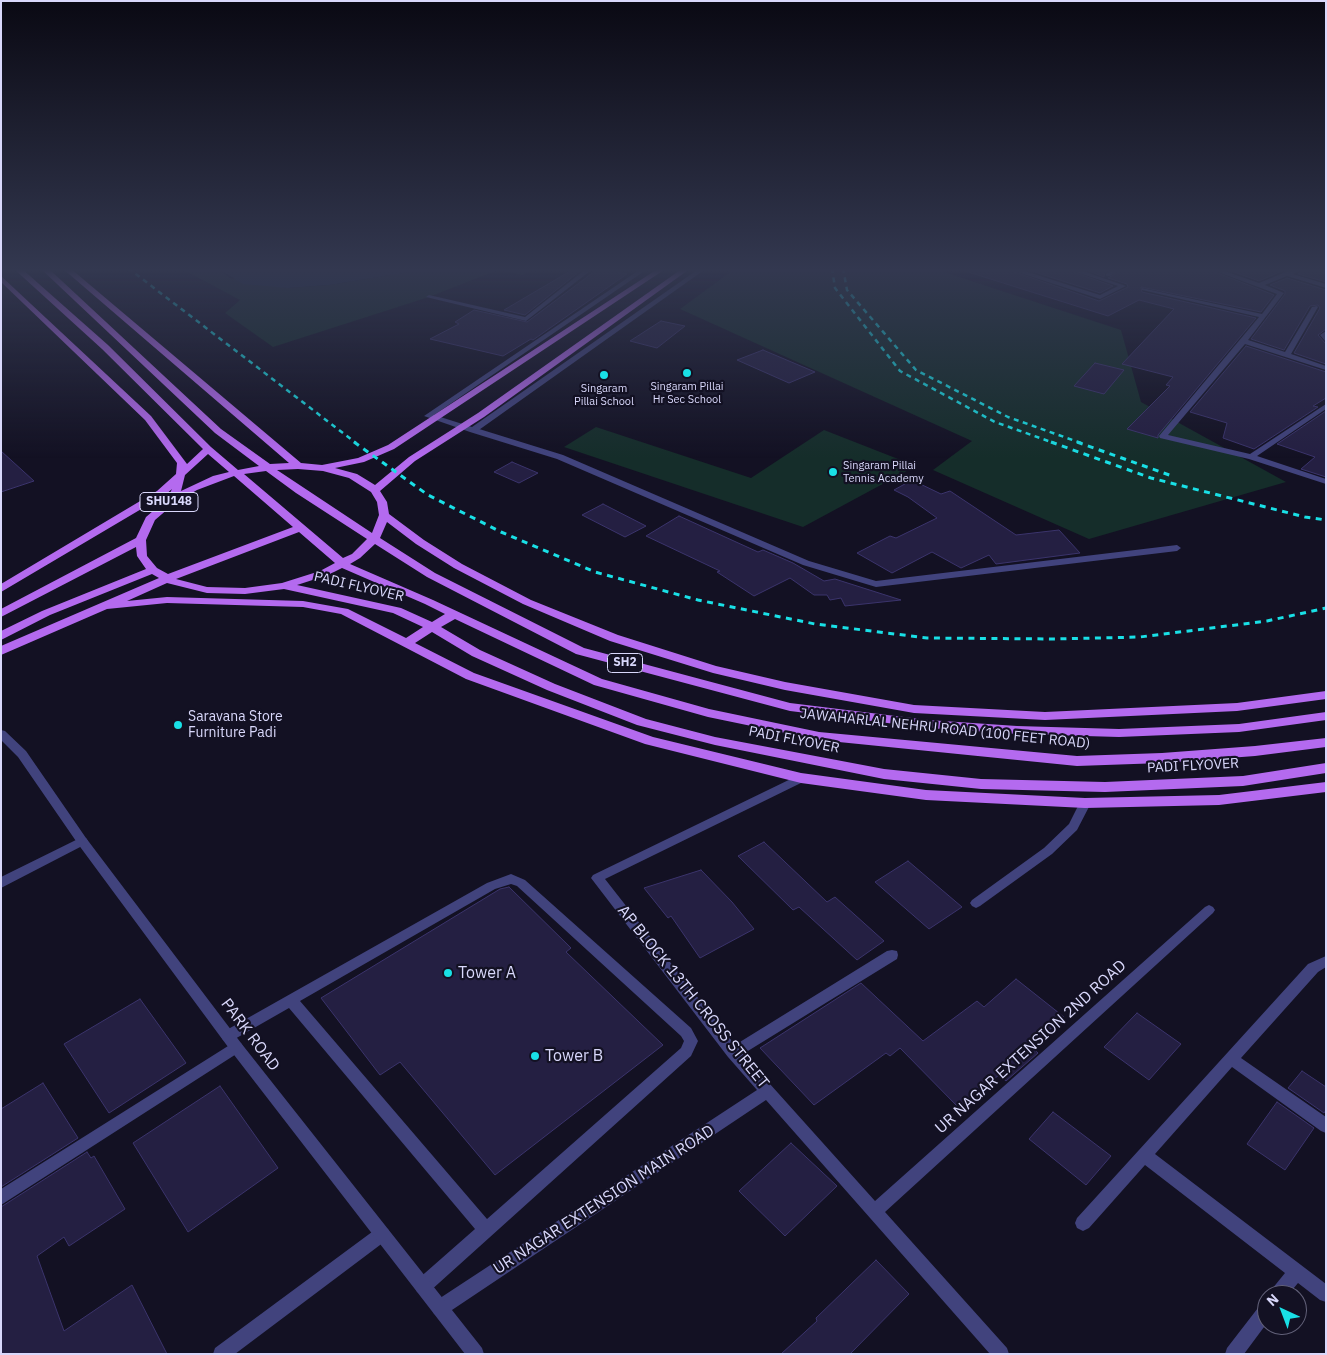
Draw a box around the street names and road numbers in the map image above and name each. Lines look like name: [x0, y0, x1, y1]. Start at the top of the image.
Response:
road number: SHU148: [140, 492, 198, 512]
street label: PADI FLYOVER: [312, 568, 406, 606]
road number: SH2: [608, 654, 642, 672]
street label: JAWAHARLAL NEHRU ROAD (100 FEET ROAD): [799, 705, 1091, 753]
street label: PADI FLYOVER: [747, 723, 841, 757]
street label: PADI FLYOVER: [1147, 755, 1239, 777]
street label: AP BLOCK 13TH CROSS STREET: [613, 902, 773, 1092]
street label: UR NAGAR EXTENSION 2ND ROAD: [932, 956, 1130, 1138]
street label: PARK ROAD: [217, 995, 283, 1075]
street label: UR NAGAR EXTENSION MAIN ROAD: [490, 1121, 718, 1279]

